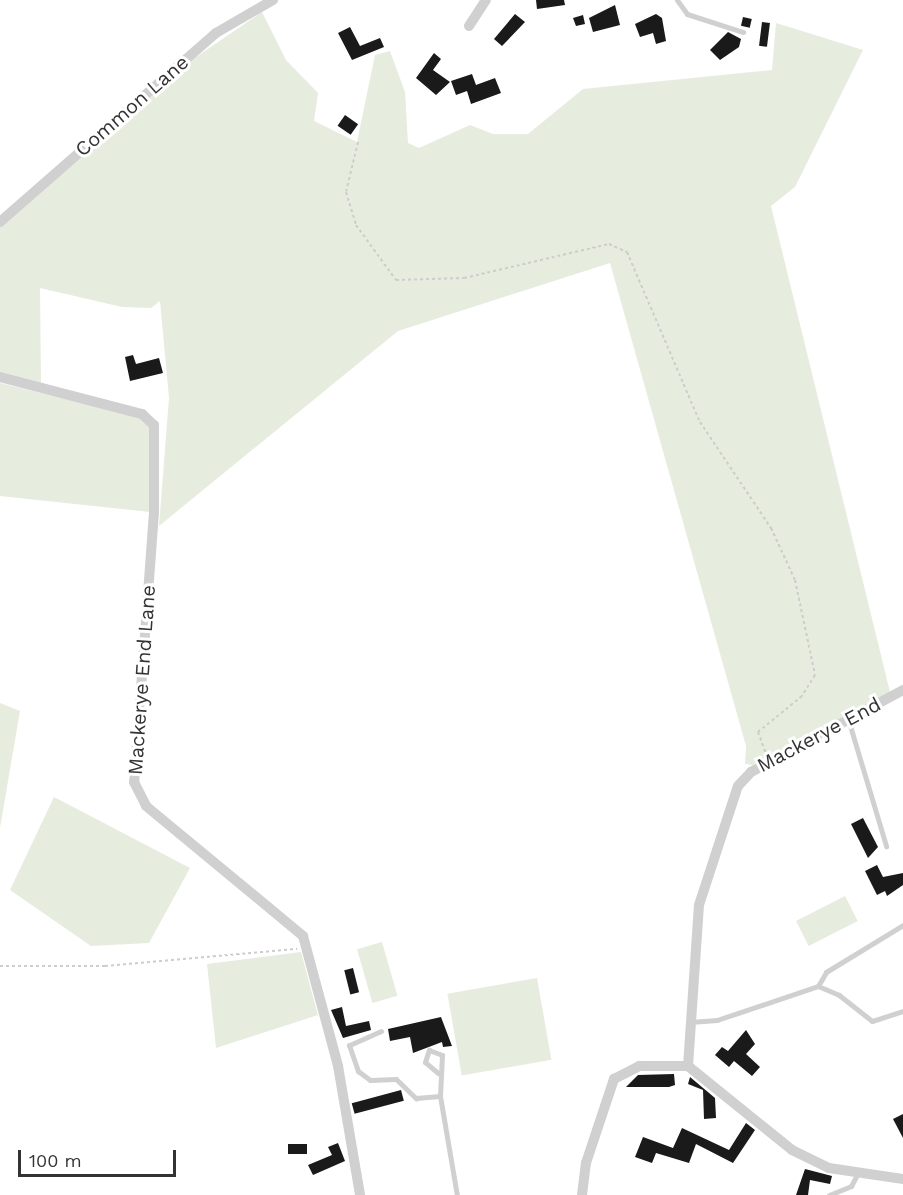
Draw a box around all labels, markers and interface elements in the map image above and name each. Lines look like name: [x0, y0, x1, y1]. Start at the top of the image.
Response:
street label: Common Lane: [70, 50, 194, 162]
street label: Mackerye End Lane: [123, 584, 161, 776]
street label: Mackerye End: [753, 692, 885, 778]
scale bar: [21, 1138, 178, 1176]
text: 100 m: [29, 1150, 82, 1171]

